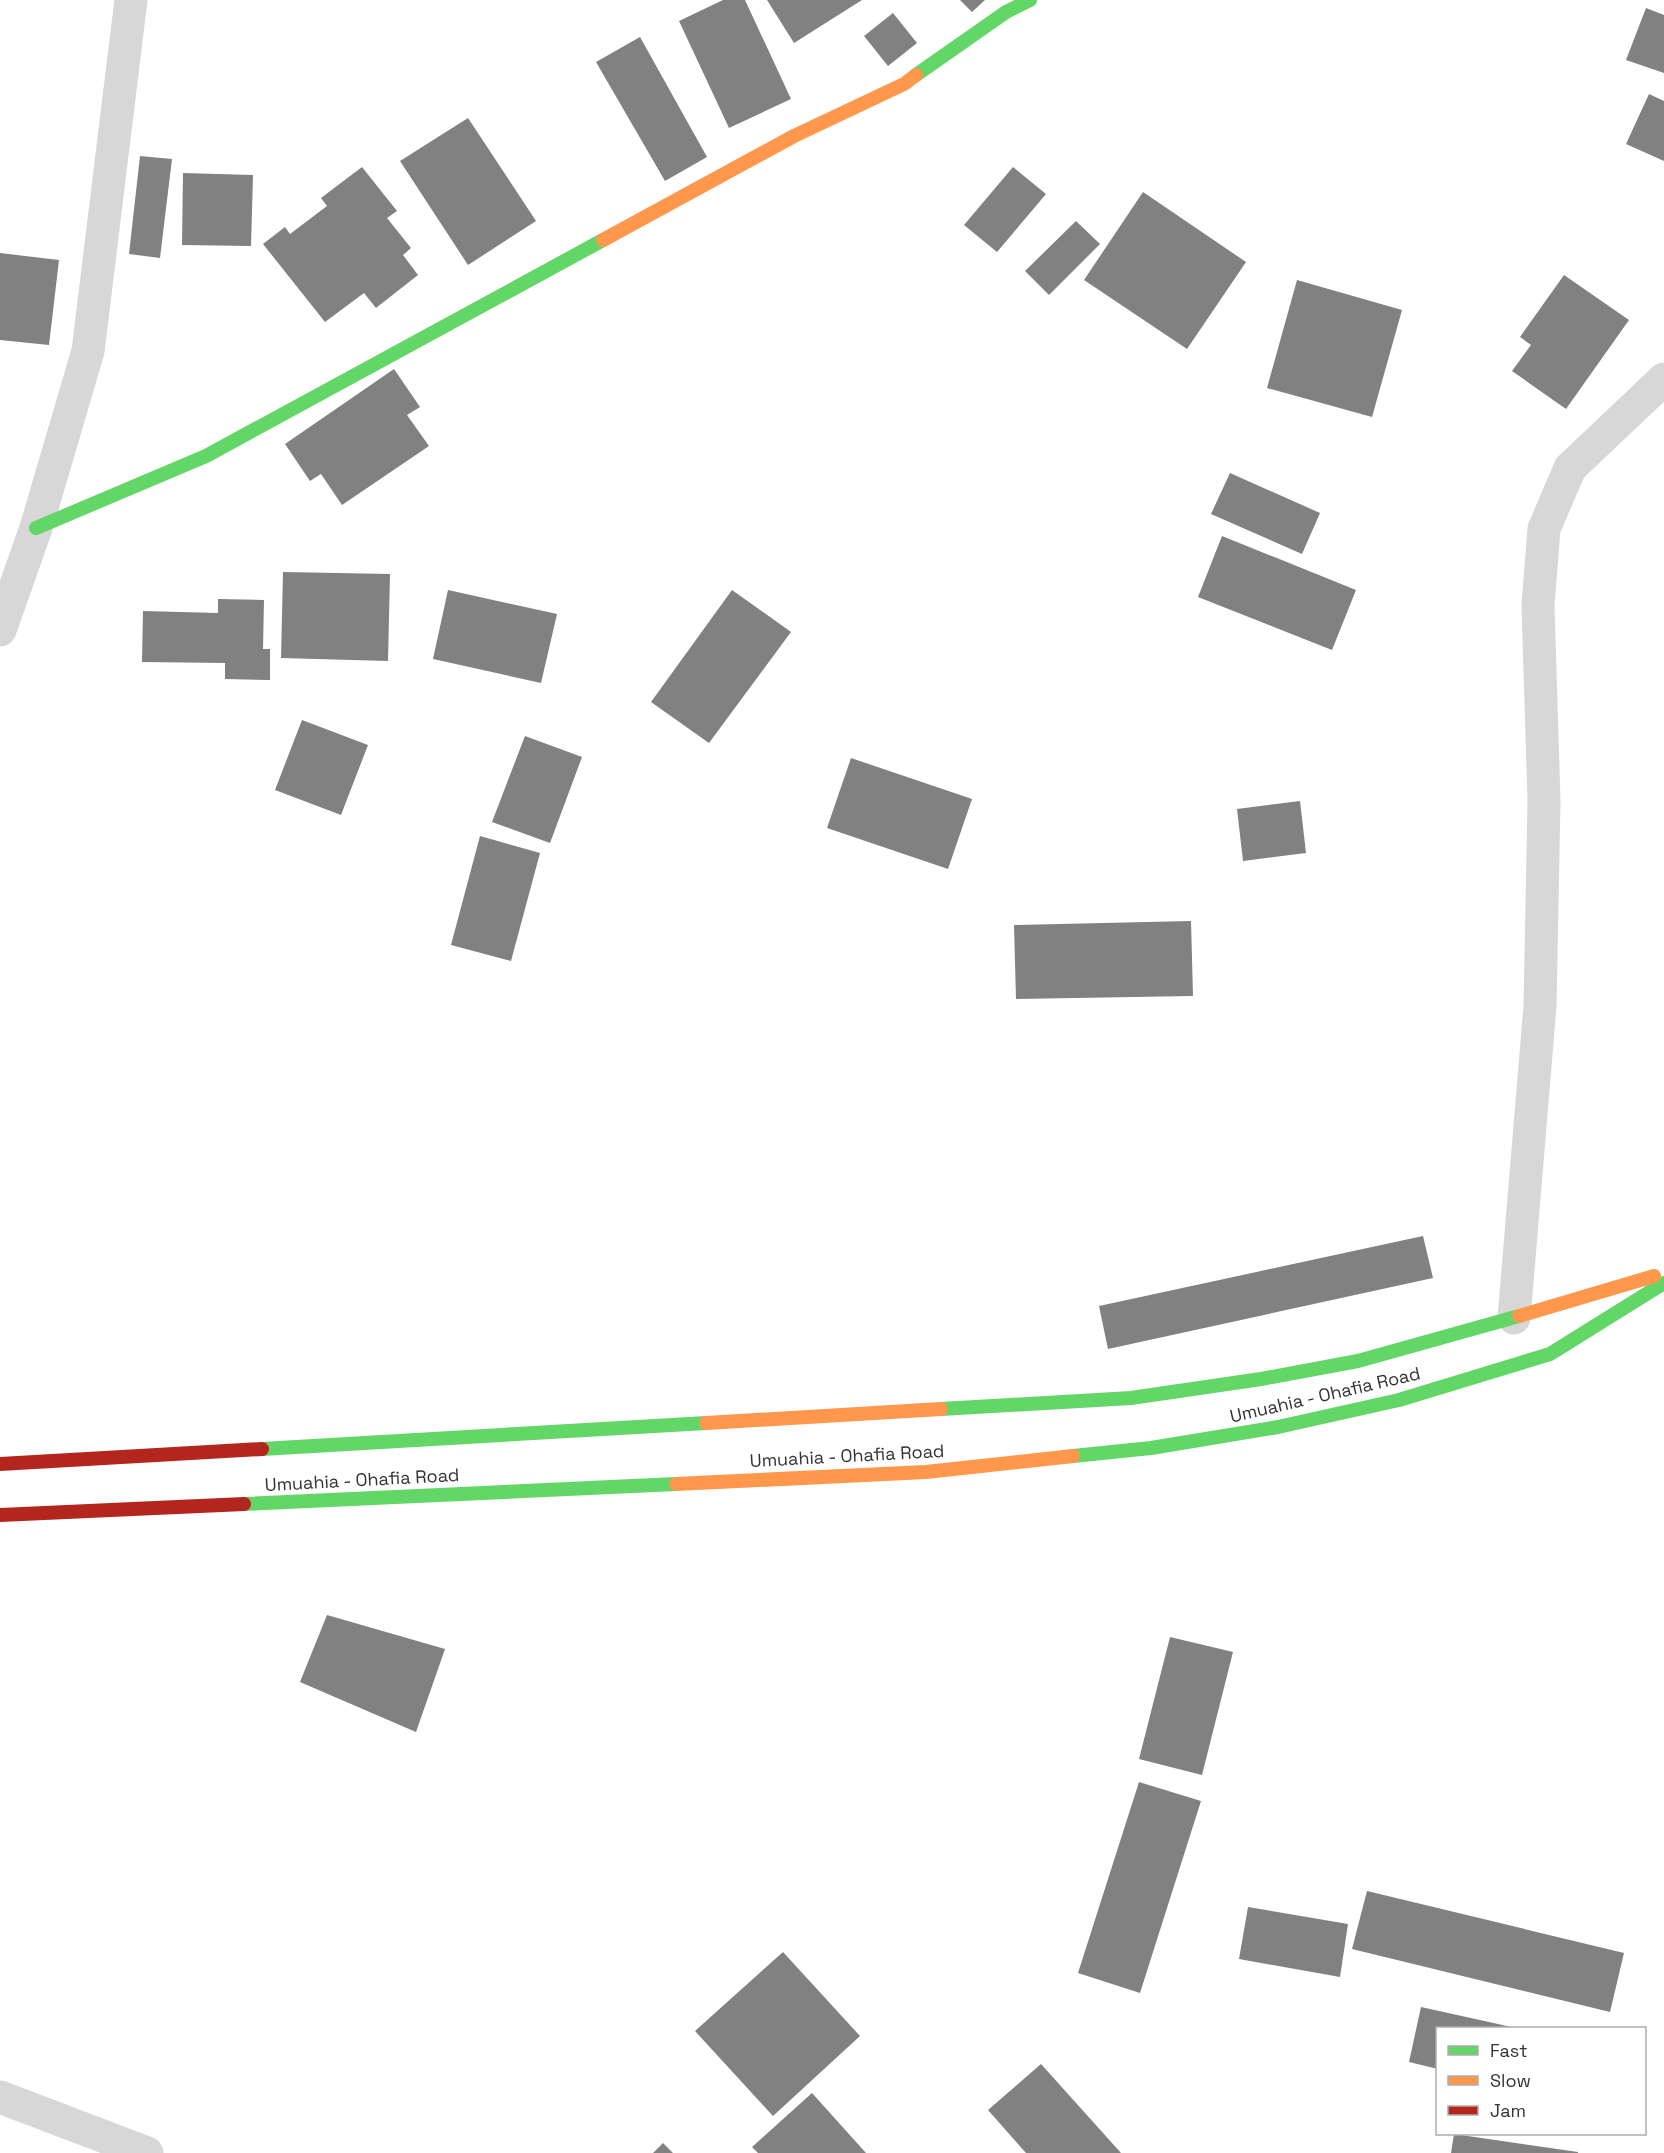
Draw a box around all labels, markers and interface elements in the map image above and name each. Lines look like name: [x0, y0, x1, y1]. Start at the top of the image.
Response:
street label: Umuahia - Ohafia Road: [1227, 1361, 1422, 1428]
street label: Umuahia - Ohafia Road: [749, 1439, 945, 1472]
street label: Umuahia - Ohafia Road: [264, 1463, 460, 1496]
legend: [1436, 2027, 1646, 2135]
text: Fast: [1490, 2039, 1527, 2062]
text: Slow: [1490, 2069, 1531, 2092]
text: Jam: [1490, 2099, 1526, 2122]

